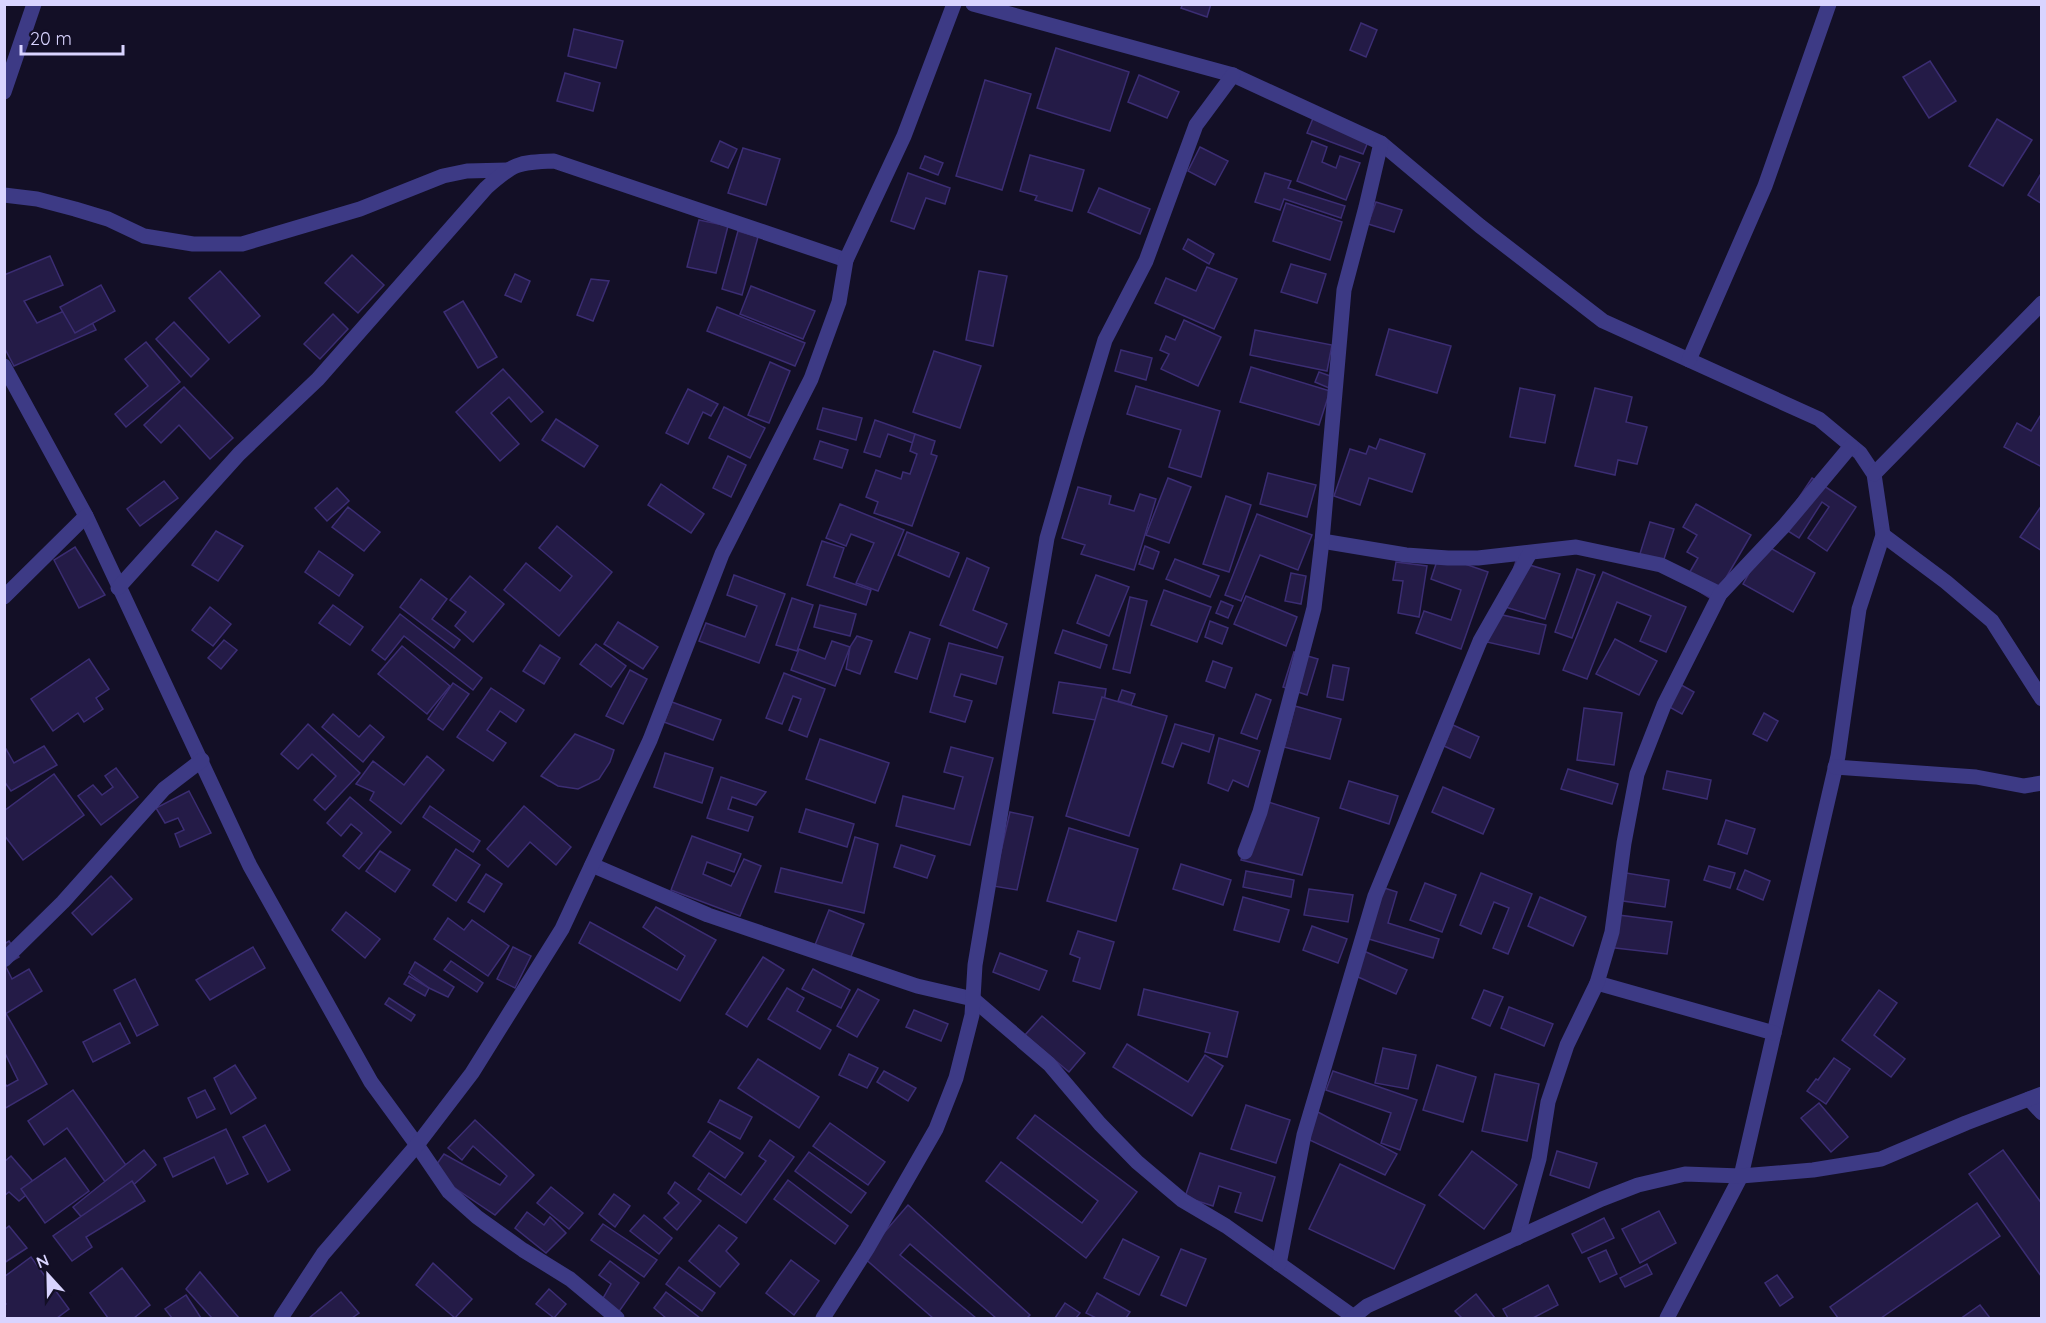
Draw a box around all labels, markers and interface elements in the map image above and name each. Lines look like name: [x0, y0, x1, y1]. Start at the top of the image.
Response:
scale bar: [21, 18, 123, 56]
text: 20 m: [30, 27, 72, 50]
north arrow: [18, 1245, 78, 1305]
text: N: [33, 1250, 52, 1273]

